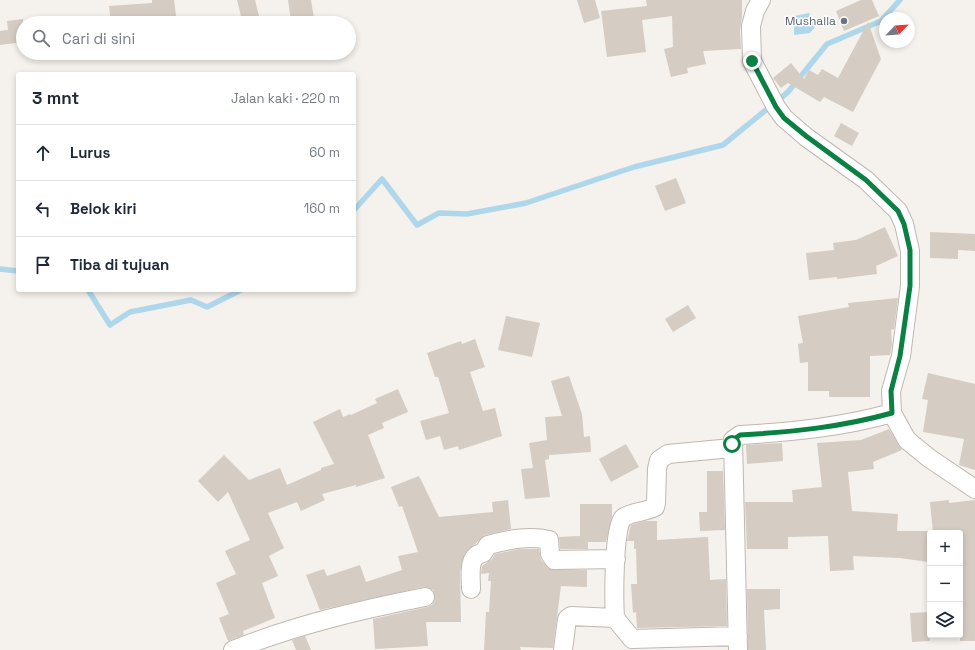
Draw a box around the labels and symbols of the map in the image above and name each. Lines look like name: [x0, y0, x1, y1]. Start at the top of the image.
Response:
north arrow: [879, 12, 915, 48]
place label: Mushalla: [785, 13, 836, 29]
marker: Mushalla: [839, 16, 849, 26]
route end: [743, 52, 761, 70]
route start: [723, 435, 741, 453]

